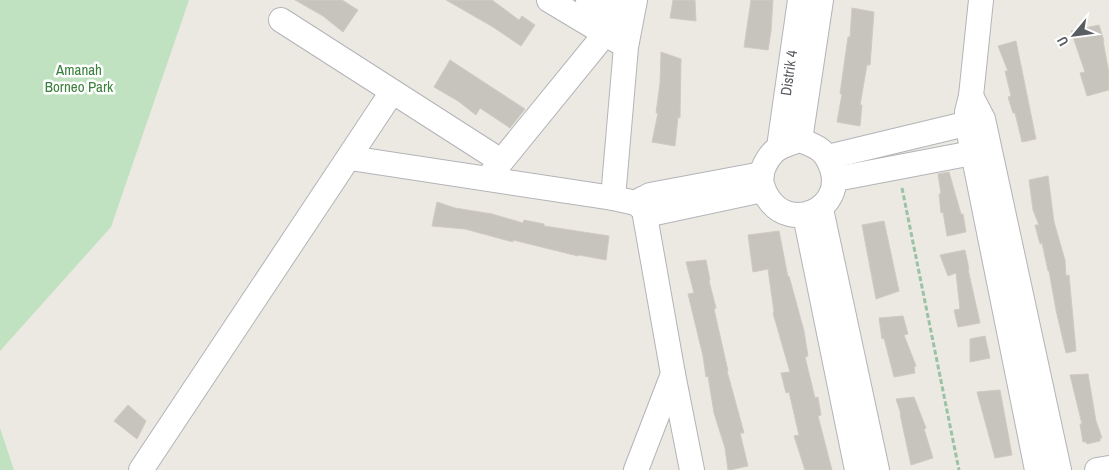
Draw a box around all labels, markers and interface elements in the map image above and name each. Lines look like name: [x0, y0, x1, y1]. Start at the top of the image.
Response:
north arrow: [1049, 10, 1099, 60]
text: U: [1053, 33, 1073, 49]
street label: Distrik 4: [775, 49, 802, 97]
park label: Amanah Borneo Park: [45, 59, 114, 97]

